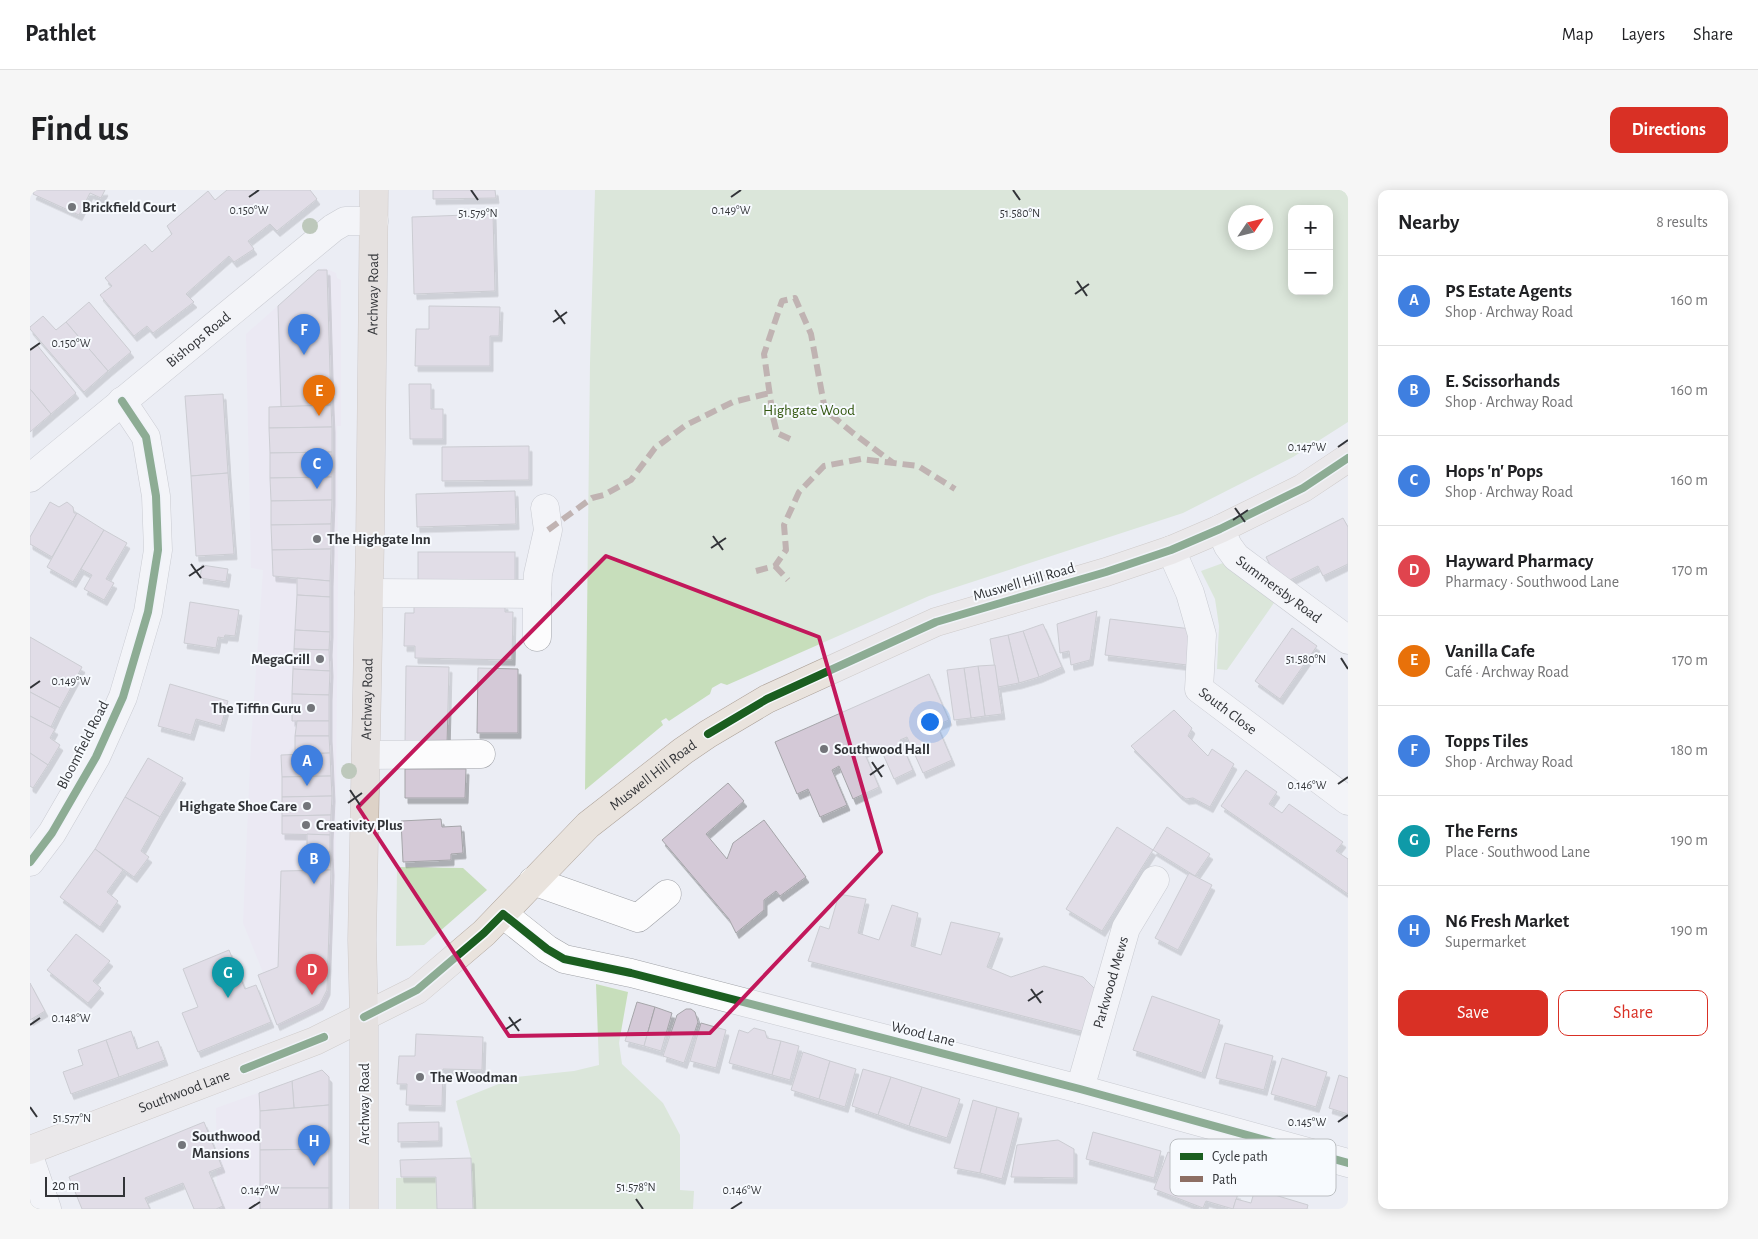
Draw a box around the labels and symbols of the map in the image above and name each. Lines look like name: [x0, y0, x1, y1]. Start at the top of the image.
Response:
place label: Brickfield Court: [82, 200, 176, 215]
marker: Brickfield Court: [66, 201, 78, 213]
text: 0.150°W: [230, 204, 269, 216]
text: 0.149°W: [711, 204, 751, 216]
north arrow: [1228, 205, 1273, 250]
text: 51.579°N: [458, 207, 498, 219]
text: 51.580°N: [1000, 207, 1040, 219]
street label: Archway Road: [365, 253, 381, 335]
street label: Bishops Road: [163, 309, 233, 370]
pin: F: [288, 314, 320, 355]
text: 0.150°W: [52, 337, 91, 349]
pin: E: [303, 375, 335, 416]
park label: Highgate Wood: [763, 403, 855, 418]
text: 0.147°W: [1288, 441, 1326, 453]
pin: C: [301, 448, 333, 489]
place label: The Highgate Inn: [327, 532, 431, 547]
marker: The Highgate Inn: [311, 533, 323, 545]
street label: Summersby Road: [1234, 552, 1325, 625]
street label: Muswell Hill Road: [971, 560, 1077, 604]
place label: MegaGrill: [251, 652, 310, 667]
marker: MegaGrill: [314, 653, 326, 665]
text: 51.580°N: [1286, 653, 1326, 665]
street label: Archway Road: [358, 658, 375, 740]
text: 0.149°W: [51, 675, 91, 687]
street label: South Close: [1196, 684, 1260, 737]
street label: Bloomfield Road: [54, 698, 112, 792]
place label: The Tiffin Guru: [211, 701, 301, 716]
marker: The Tiffin Guru: [305, 702, 317, 714]
your location: [917, 709, 943, 735]
street label: Muswell Hill Road: [607, 737, 699, 813]
place label: Southwood Hall: [834, 742, 930, 757]
marker: Southwood Hall: [818, 743, 830, 755]
pin: A: [291, 745, 323, 786]
text: 0.146°W: [1287, 779, 1327, 791]
place label: Highgate Shoe Care: [179, 799, 297, 814]
marker: Highgate Shoe Care: [301, 800, 313, 812]
place label: Creativity Plus: [316, 818, 403, 833]
marker: Creativity Plus: [300, 819, 312, 831]
pin: B: [298, 843, 330, 884]
street label: Parkwood Mews: [1090, 935, 1131, 1030]
pin: D: [296, 954, 328, 995]
pin: G: [212, 957, 244, 998]
text: 0.148°W: [51, 1012, 91, 1024]
street label: Wood Lane: [889, 1019, 957, 1049]
street label: Archway Road: [357, 1063, 372, 1145]
street label: Southwood Lane: [136, 1067, 232, 1115]
place label: The Woodman: [430, 1070, 518, 1085]
marker: The Woodman: [414, 1071, 426, 1083]
text: 51.577°N: [53, 1112, 91, 1124]
text: 0.145°W: [1288, 1116, 1326, 1128]
pin: H: [298, 1125, 330, 1166]
place label: Southwood Mansions: [192, 1129, 260, 1161]
marker: Southwood Mansions: [176, 1139, 188, 1151]
legend: [1170, 1139, 1336, 1196]
text: Cycle path: [1212, 1150, 1268, 1164]
text: Path: [1212, 1173, 1237, 1187]
scale bar: [45, 1174, 125, 1197]
text: 51.578°N: [616, 1181, 656, 1193]
text: 0.147°W: [241, 1184, 279, 1196]
text: 0.146°W: [722, 1184, 762, 1196]

